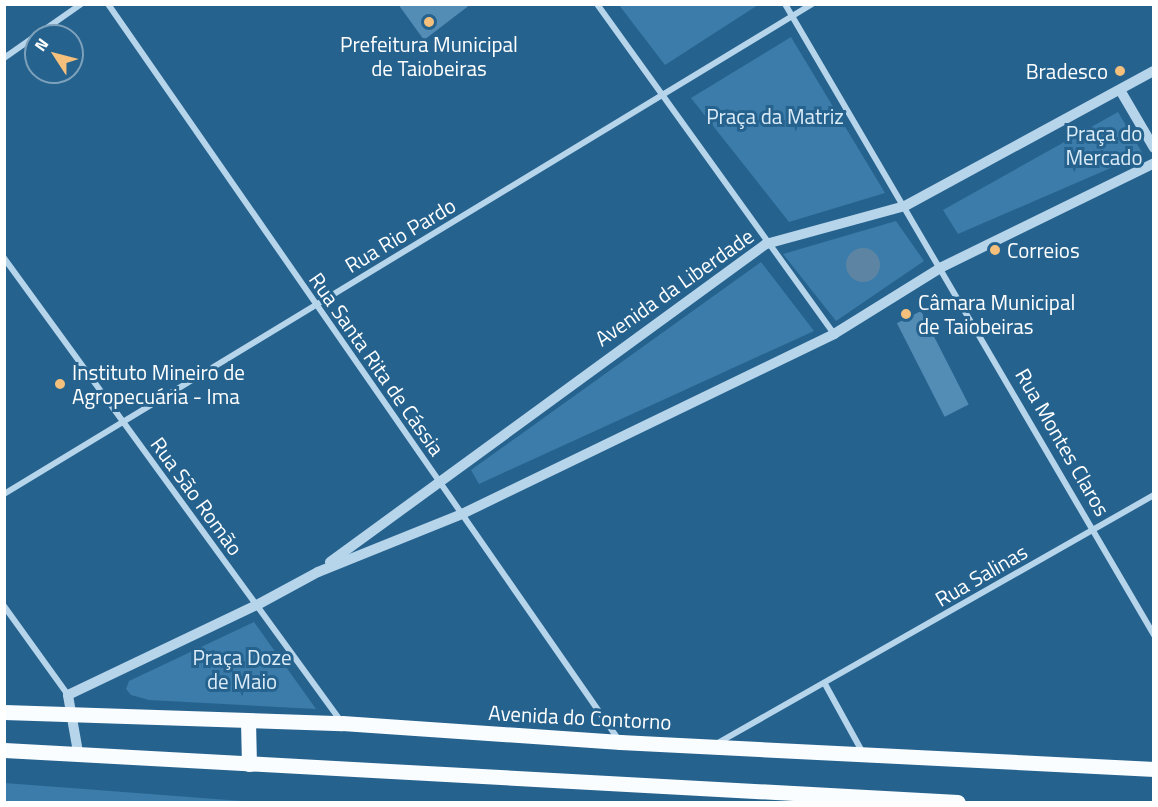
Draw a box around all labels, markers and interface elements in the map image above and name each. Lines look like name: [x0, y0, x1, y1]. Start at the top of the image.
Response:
marker: Prefeitura Municipal de Taiobeiras: [422, 15, 436, 29]
north arrow: [24, 24, 84, 84]
place label: Prefeitura Municipal de Taiobeiras: [340, 31, 518, 81]
text: N: [28, 33, 54, 56]
place label: Bradesco: [1026, 58, 1108, 84]
marker: Bradesco: [1113, 64, 1127, 78]
park label: Praça da Matriz: [706, 103, 844, 129]
park label: Praça do Mercado: [1065, 120, 1143, 170]
street label: Rua Rio Pardo: [340, 192, 460, 278]
street label: Avenida da Liberdade: [590, 223, 758, 351]
place label: Correios: [1007, 237, 1080, 263]
marker: Correios: [988, 243, 1002, 257]
street label: Rua Santa Rita de Cássia: [304, 268, 450, 460]
place label: Câmara Municipal de Taiobeiras: [918, 289, 1075, 339]
marker: Câmara Municipal de Taiobeiras: [899, 307, 913, 321]
place label: Instituto Mineiro de Agropecuária - Ima: [72, 359, 245, 409]
street label: Rua Montes Claros: [1011, 364, 1115, 520]
marker: Instituto Mineiro de Agropecuária - Ima: [53, 377, 67, 391]
street label: Rua São Romão: [146, 432, 248, 560]
street label: Rua Salinas: [930, 539, 1032, 611]
park label: Praça Doze de Maio: [192, 644, 292, 694]
street label: Avenida do Contorno: [488, 700, 672, 734]

